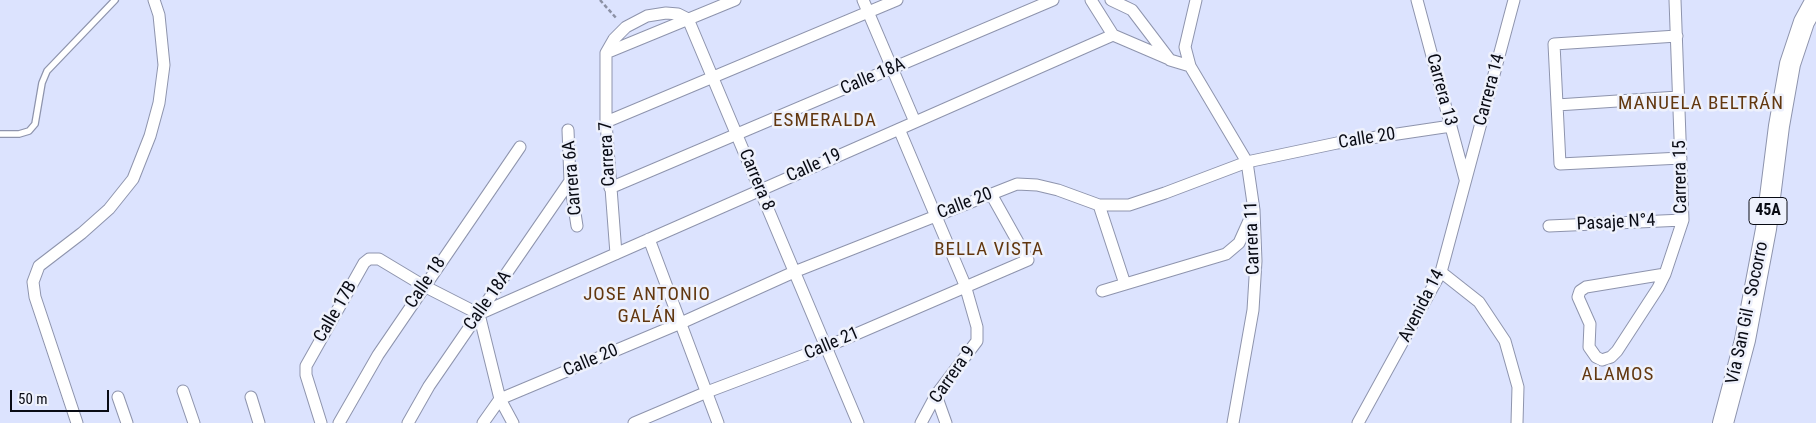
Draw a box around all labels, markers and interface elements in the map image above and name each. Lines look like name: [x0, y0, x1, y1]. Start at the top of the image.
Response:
street label: Carrera 13: [1421, 52, 1461, 128]
street label: Carrera 14: [1470, 52, 1510, 128]
street label: Calle 18A: [838, 54, 908, 100]
district label: MANUELA BELTRÁN: [1616, 93, 1786, 115]
district label: ESMERALDA: [772, 110, 878, 132]
street label: Carrera 7: [596, 121, 620, 187]
street label: Calle 20: [1337, 124, 1397, 154]
street label: Carrera 6A: [559, 140, 587, 216]
street label: Carrera 15: [1670, 140, 1692, 214]
street label: Calle 19: [783, 144, 845, 188]
street label: Carrera 8: [733, 146, 779, 214]
street label: Calle 20: [934, 184, 996, 224]
road number: 45A: [1749, 198, 1787, 225]
street label: Carrera 11: [1241, 201, 1265, 275]
street label: Pasaje N°4: [1576, 210, 1656, 236]
district label: BELLA VISTA: [933, 239, 1045, 261]
street label: Vía San Gil - Socorro: [1722, 240, 1774, 386]
street label: Calle 18: [401, 253, 451, 313]
street label: Avenida 14: [1395, 266, 1449, 346]
street label: Calle 18A: [460, 267, 516, 335]
street label: Calle 17B: [310, 277, 362, 347]
district label: JOSE ANTONIO GALÁN: [582, 284, 712, 328]
street label: Calle 21: [801, 323, 863, 365]
street label: Calle 20: [560, 340, 622, 382]
street label: Carrera 9: [926, 342, 980, 408]
district label: ALAMOS: [1581, 364, 1655, 386]
scale bar: [12, 380, 111, 412]
text: 50 m: [18, 390, 48, 408]

